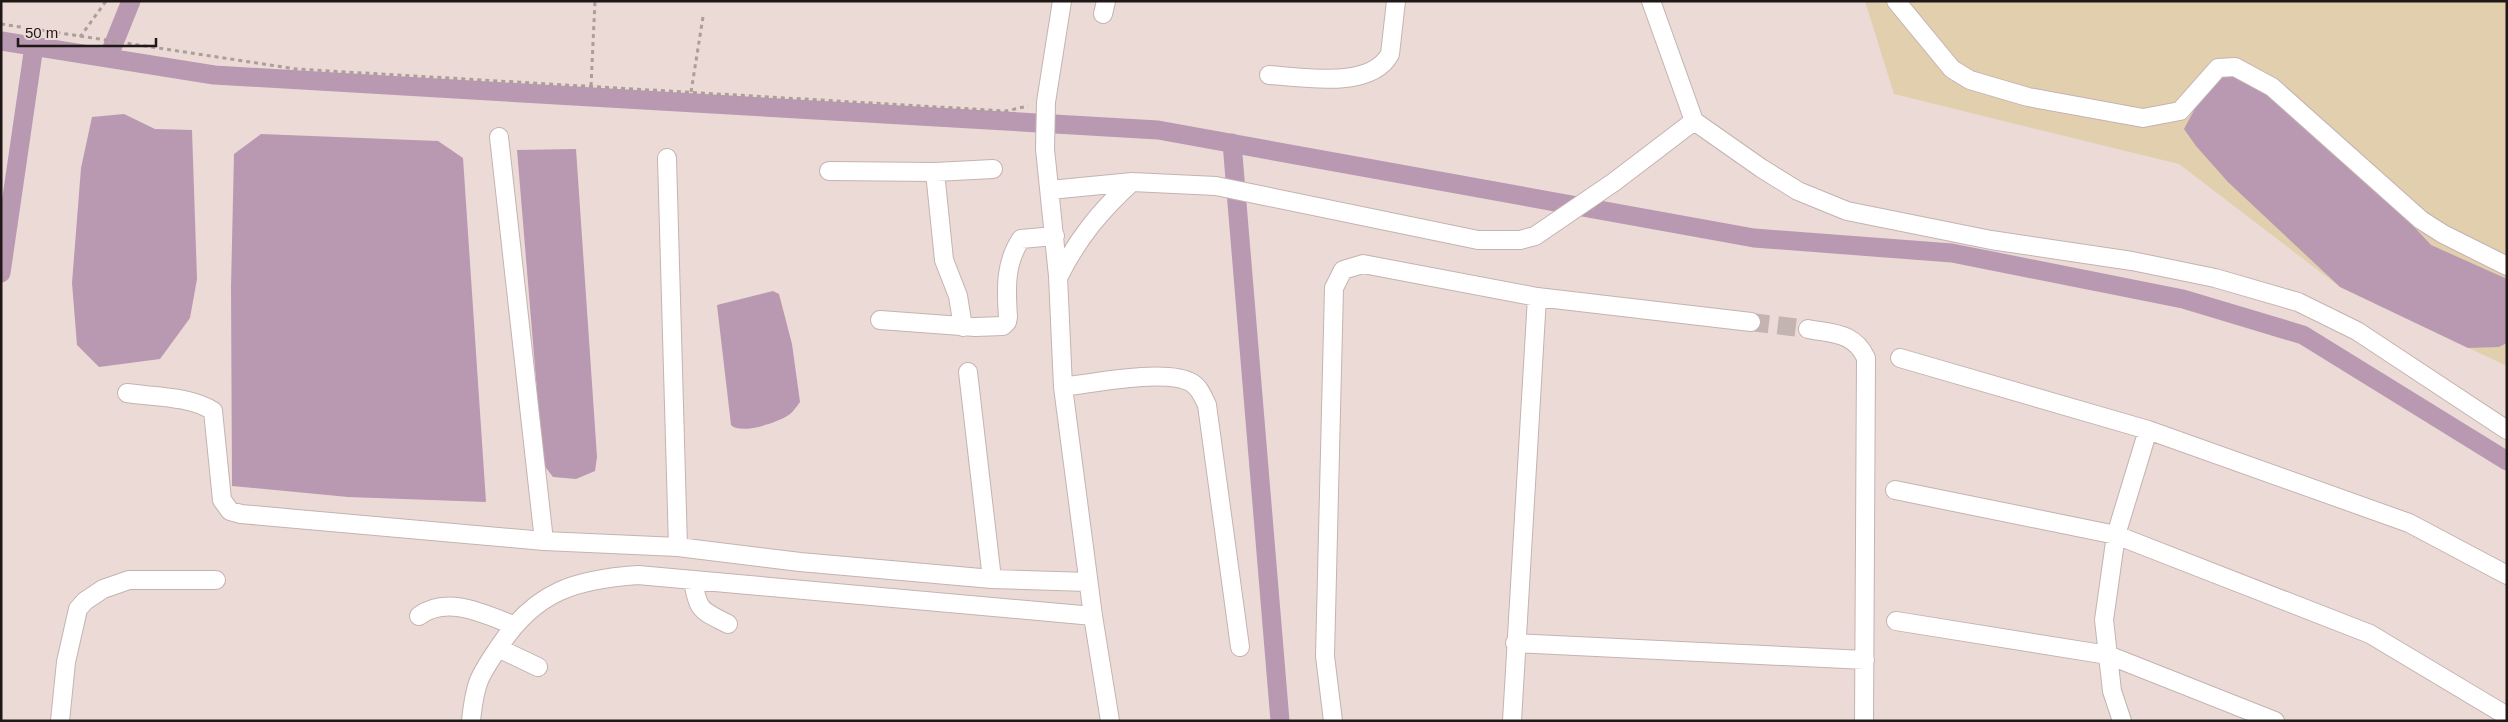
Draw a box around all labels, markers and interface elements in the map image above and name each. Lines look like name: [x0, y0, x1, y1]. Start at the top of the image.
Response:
scale bar: [18, 15, 155, 47]
text: 50 m: [25, 24, 58, 41]

